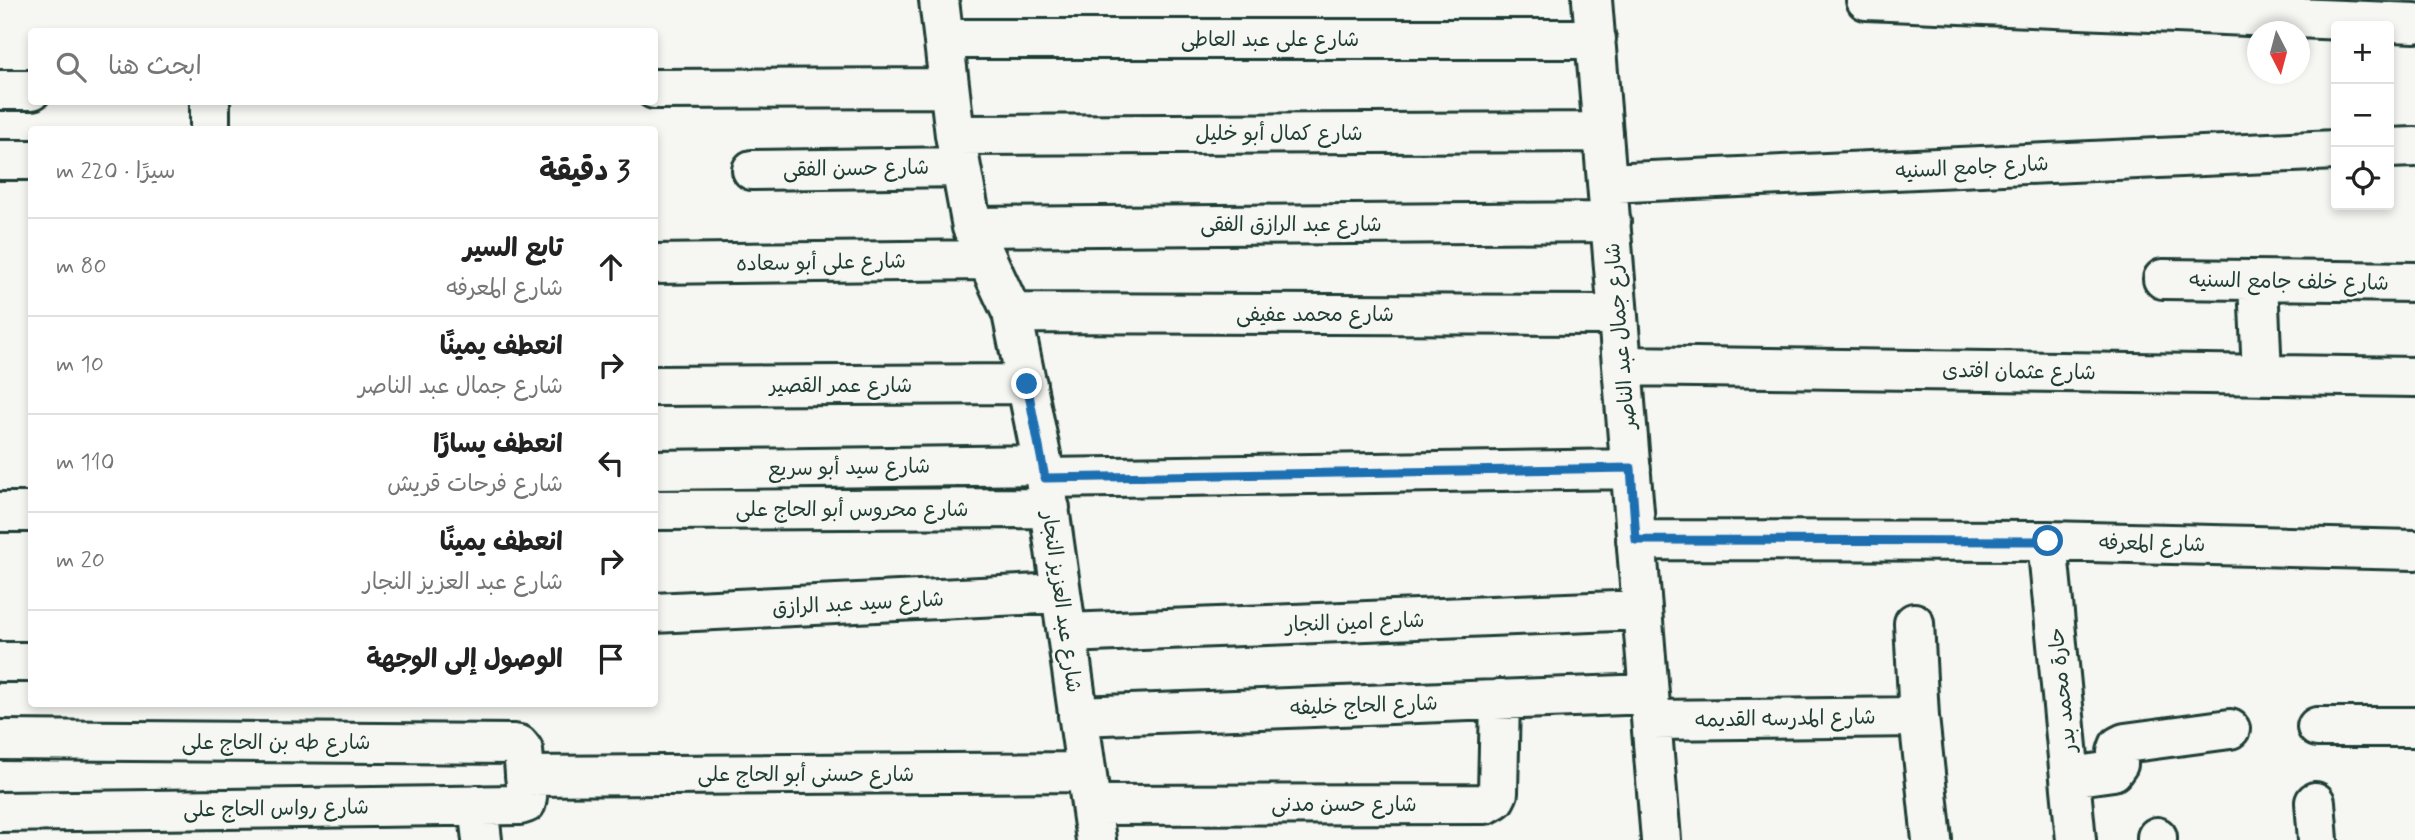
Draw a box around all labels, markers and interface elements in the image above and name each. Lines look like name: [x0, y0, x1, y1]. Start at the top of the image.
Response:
north arrow: [2247, 21, 2310, 84]
map controls: [2331, 21, 2394, 210]
button: +: [2331, 21, 2394, 84]
street label: شارع على عبد العاطى: [1181, 26, 1359, 54]
search box: [28, 28, 658, 105]
icon: search: [52, 48, 90, 86]
text: ابحث هنا: [108, 50, 202, 84]
button: −: [2331, 84, 2394, 147]
street label: شارع كمال أبو خليل: [1195, 120, 1363, 148]
button: locate: [2331, 147, 2394, 210]
street label: شارع جامع السنيه: [1895, 150, 2050, 186]
text: 3 دقيقة: [539, 152, 630, 191]
street label: شارع حسن الفقى: [783, 154, 929, 184]
text: سيرًا · 220 m: [56, 157, 176, 187]
street label: شارع عبد الرازق الفقى: [1200, 211, 1382, 239]
text: تابع السير: [463, 232, 563, 266]
street label: شارع جمال عبد الناصر: [1599, 242, 1643, 432]
icon: ahead: [592, 248, 630, 286]
street label: شارع على أبو سعاده: [736, 248, 906, 278]
text: 80 m: [56, 252, 107, 282]
street label: شارع خلف جامع السنيه: [2189, 266, 2389, 298]
text: شارع المعرفه: [446, 274, 563, 304]
street label: شارع محمد عفيفى: [1236, 301, 1394, 329]
text: انعطف يمينًا: [440, 330, 563, 364]
icon: right: [592, 346, 630, 384]
text: 10 m: [56, 350, 104, 380]
street label: شارع عثمان افتدى: [1942, 357, 2096, 387]
route end: [1011, 368, 1042, 399]
text: شارع جمال عبد الناصر: [358, 372, 563, 402]
street label: شارع عمر القصير: [768, 372, 912, 400]
text: انعطف يسارًا: [433, 428, 563, 462]
icon: left: [592, 444, 630, 482]
text: 110 m: [56, 448, 115, 478]
street label: شارع سيد أبو سريع: [768, 453, 930, 483]
text: شارع فرحات قريش: [387, 470, 563, 500]
street label: شارع محروس أبو الحاج على: [735, 496, 969, 524]
street label: شارع عبد العزيز النجار: [1034, 508, 1088, 695]
route start: [2032, 525, 2063, 556]
text: انعطف يمينًا: [440, 526, 563, 560]
street label: شارع المعرفه: [2098, 529, 2205, 559]
icon: right: [592, 542, 630, 580]
text: 20 m: [56, 546, 105, 576]
text: شارع عبد العزيز النجار: [363, 568, 563, 598]
street label: شارع سيد عبد الرازق: [772, 586, 945, 622]
street label: شارع امين النجار: [1283, 607, 1425, 639]
street label: حارة محمد بدر: [2043, 626, 2084, 756]
icon: arrive: [592, 640, 630, 678]
text: الوصول إلى الوجهة: [366, 643, 563, 677]
street label: شارع الحاج خليفه: [1290, 689, 1438, 723]
street label: شارع المدرسه القديمه: [1694, 703, 1876, 735]
street label: شارع طه بن الحاج على: [181, 729, 371, 757]
street label: شارع حسنى أبو الحاج على: [698, 761, 914, 789]
street label: شارع حسن مدنى: [1271, 791, 1417, 819]
street label: شارع رواس الحاج على: [183, 793, 369, 825]

